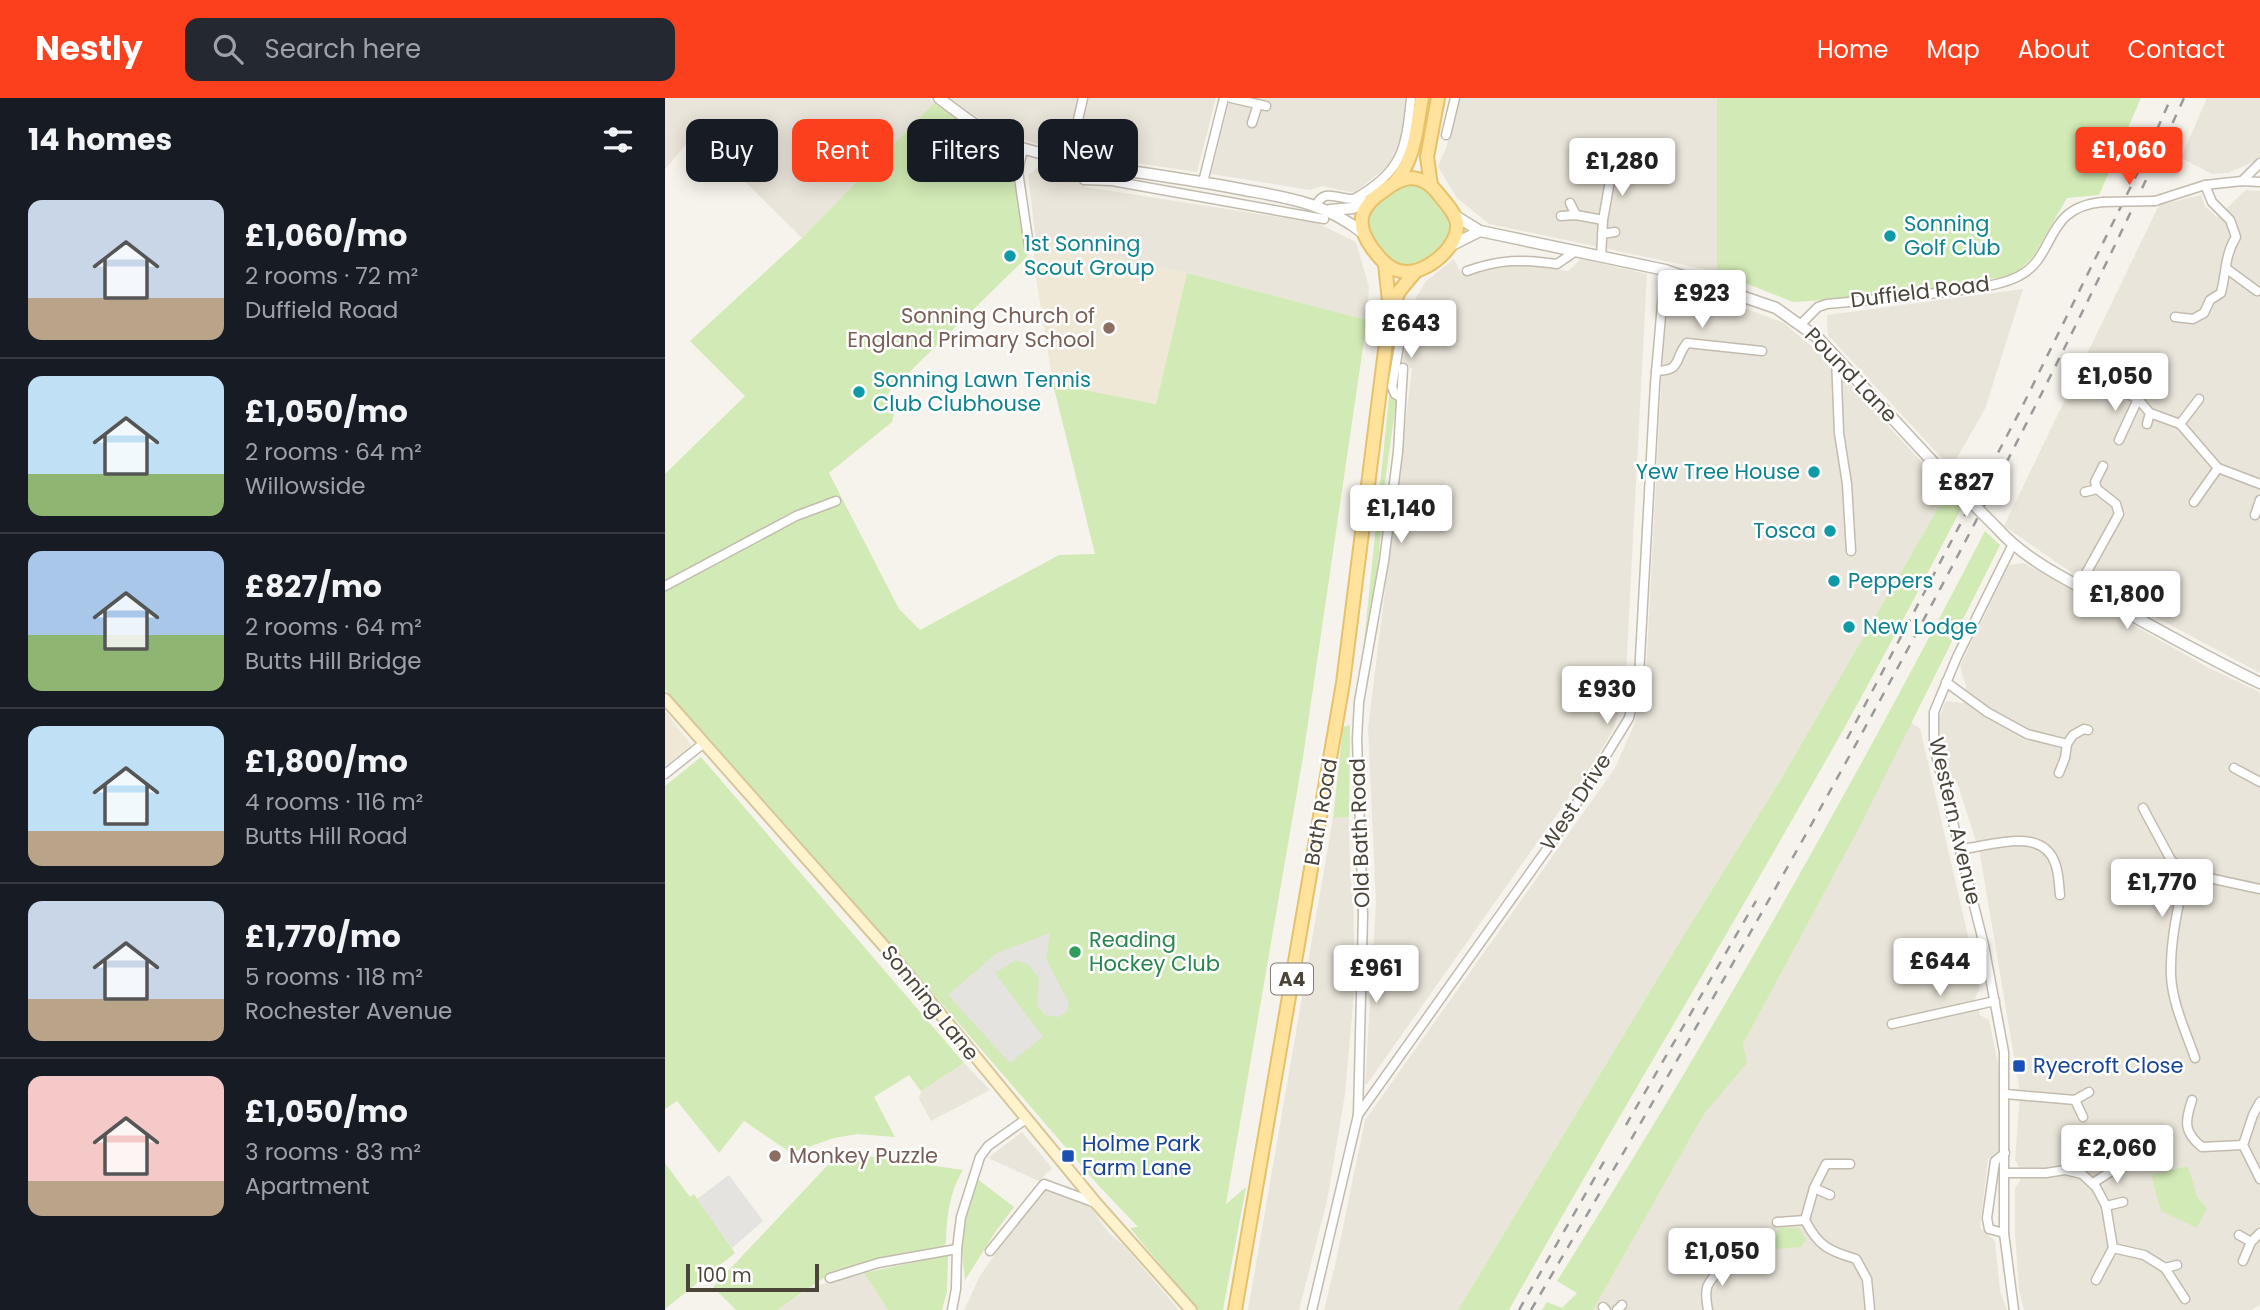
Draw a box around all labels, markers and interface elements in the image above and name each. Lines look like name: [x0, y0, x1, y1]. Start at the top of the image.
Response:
search box: [185, 18, 675, 81]
text: Nestly: [35, 25, 143, 72]
icon: search: [209, 30, 247, 68]
text: Search here: [265, 31, 421, 67]
text: Home: [1817, 33, 1889, 66]
text: Map: [1927, 33, 1980, 66]
text: About: [2018, 33, 2089, 66]
text: Contact: [2127, 33, 2225, 66]
text: 14 homes: [28, 118, 172, 161]
chip: Buy: [686, 119, 778, 182]
chip: Rent: [792, 119, 893, 182]
chip: Filters: [907, 119, 1024, 182]
chip: New: [1038, 119, 1138, 182]
icon: filters: [599, 121, 637, 159]
pin: £1,060: [2072, 127, 2186, 187]
text: £1,060: [2091, 134, 2167, 166]
pin: £1,280: [1565, 139, 1679, 198]
text: £1,280: [1585, 145, 1659, 177]
place label: Sonning Golf Club: [1904, 209, 2000, 262]
text: £1,060/mo: [245, 214, 407, 257]
icon: home: [84, 228, 168, 312]
marker: Sonning Golf Club: [1882, 228, 1898, 244]
place label: 1st Sonning Scout Group: [1024, 229, 1154, 282]
marker: 1st Sonning Scout Group: [1002, 248, 1018, 264]
text: 2 rooms · 72 m²: [245, 260, 418, 292]
street label: Duffield Road: [1849, 269, 1991, 314]
pin: £923: [1661, 271, 1743, 330]
text: £923: [1674, 277, 1730, 309]
text: Duffield Road: [245, 294, 398, 326]
pin: £643: [1370, 300, 1452, 360]
place label: Sonning Church of England Primary School: [847, 301, 1095, 354]
text: £643: [1381, 307, 1441, 339]
marker: Sonning Church of England Primary School: [1101, 320, 1117, 336]
street label: Pound Lane: [1799, 321, 1904, 429]
pin: £1,050: [2058, 354, 2172, 413]
text: £1,050: [2077, 360, 2153, 392]
place label: Sonning Lawn Tennis Club Clubhouse: [873, 365, 1091, 418]
marker: Sonning Lawn Tennis Club Clubhouse: [851, 384, 867, 400]
text: £1,050/mo: [245, 390, 408, 433]
icon: home: [84, 404, 168, 488]
text: 2 rooms · 64 m²: [245, 436, 422, 468]
place label: Yew Tree House: [1636, 457, 1800, 486]
pin: £827: [1925, 460, 2007, 519]
marker: Yew Tree House: [1806, 464, 1822, 480]
text: £827: [1938, 466, 1994, 498]
text: Willowside: [245, 470, 365, 502]
pin: £1,140: [1344, 486, 1458, 545]
text: £1,140: [1366, 492, 1436, 524]
place label: Tosca: [1753, 516, 1816, 545]
marker: Tosca: [1822, 523, 1838, 539]
text: £827/mo: [245, 565, 382, 608]
place label: Peppers: [1848, 566, 1933, 595]
pin: £1,800: [2070, 572, 2184, 631]
marker: Peppers: [1826, 573, 1842, 589]
text: £1,800: [2089, 578, 2165, 610]
icon: home: [84, 579, 168, 663]
text: 2 rooms · 64 m²: [245, 611, 422, 643]
place label: New Lodge: [1863, 612, 1978, 641]
marker: New Lodge: [1841, 619, 1857, 635]
text: Butts Hill Bridge: [245, 645, 421, 677]
pin: £930: [1566, 666, 1648, 726]
text: £930: [1578, 673, 1636, 705]
street label: Western Avenue: [1922, 734, 1989, 907]
text: £1,800/mo: [245, 740, 408, 783]
street label: West Drive: [1533, 748, 1618, 856]
icon: home: [84, 754, 168, 838]
street label: Bath Road: [1297, 756, 1344, 868]
street label: Old Bath Road: [1342, 758, 1377, 908]
text: 4 rooms · 116 m²: [245, 786, 423, 818]
text: Butts Hill Road: [245, 820, 408, 852]
pin: £1,770: [2105, 860, 2219, 919]
text: £1,770: [2127, 866, 2197, 898]
text: £1,770/mo: [245, 915, 401, 958]
place label: Reading Hockey Club: [1089, 925, 1220, 978]
icon: home: [84, 929, 168, 1013]
street label: Sonning Lane: [875, 939, 986, 1067]
pin: £644: [1899, 939, 1981, 998]
marker: Reading Hockey Club: [1067, 944, 1083, 960]
text: £644: [1909, 945, 1971, 977]
pin: £961: [1335, 946, 1417, 1005]
text: £961: [1350, 952, 1402, 984]
text: 5 rooms · 118 m²: [245, 961, 423, 993]
road number: A4: [1271, 964, 1313, 995]
text: Rochester Avenue: [245, 995, 452, 1027]
place label: Ryecroft Close: [2033, 1051, 2184, 1080]
marker: Ryecroft Close: [2011, 1058, 2027, 1074]
text: £1,050/mo: [245, 1090, 408, 1133]
icon: home: [84, 1104, 168, 1188]
pin: £2,060: [2060, 1126, 2174, 1185]
place label: Holme Park Farm Lane: [1082, 1129, 1201, 1182]
text: £2,060: [2077, 1132, 2157, 1164]
text: 3 rooms · 83 m²: [245, 1136, 421, 1168]
place label: Monkey Puzzle: [789, 1141, 938, 1170]
marker: Monkey Puzzle: [767, 1148, 783, 1164]
marker: Holme Park Farm Lane: [1060, 1148, 1076, 1164]
text: Apartment: [245, 1170, 370, 1202]
pin: £1,050: [1665, 1228, 1779, 1288]
text: £1,050: [1684, 1235, 1760, 1267]
scale bar: [686, 1261, 819, 1293]
text: 100 m: [697, 1262, 752, 1289]

